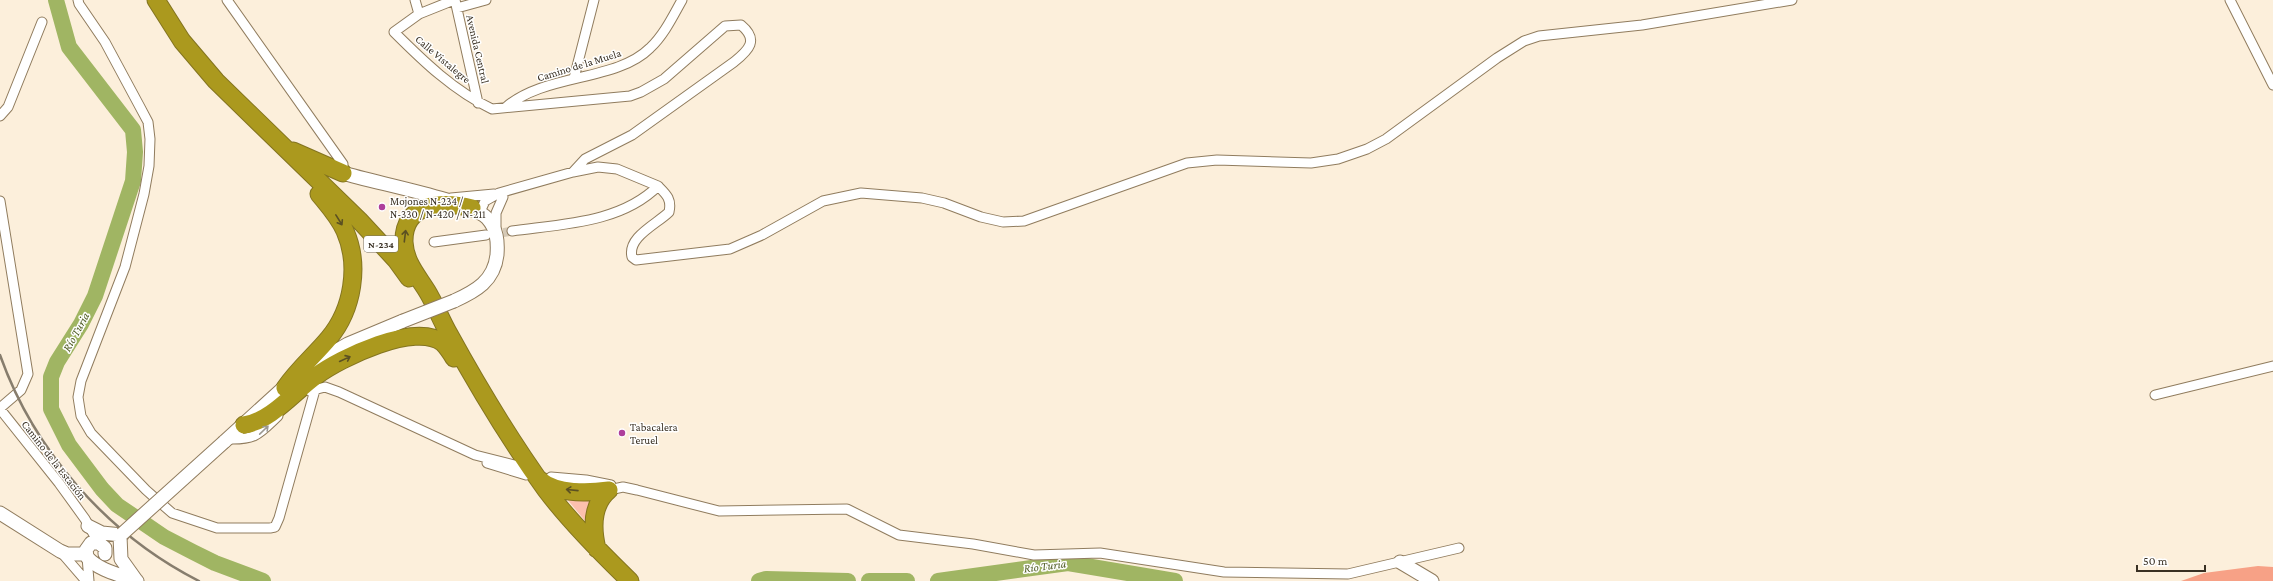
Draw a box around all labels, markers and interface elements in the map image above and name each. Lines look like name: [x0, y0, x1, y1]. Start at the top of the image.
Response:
street label: Avenida Central: [464, 14, 492, 85]
street label: Calle Vistalegre: [413, 33, 473, 86]
street label: Camino de la Muela: [536, 47, 622, 83]
place label: Mojones N-234 / N-330 / N-420 / N-211: [390, 195, 486, 220]
marker: Mojones N-234 / N-330 / N-420 / N-211: [377, 202, 387, 212]
one-way arrow: [335, 214, 343, 226]
one-way arrow: [401, 230, 409, 243]
road number: N-234: [364, 236, 398, 252]
water label: Río Turia: [60, 310, 93, 354]
one-way arrow: [339, 355, 351, 362]
street label: Camino de la Estación: [19, 418, 89, 502]
place label: Tabacalera Teruel: [630, 421, 678, 446]
one-way arrow: [259, 425, 269, 435]
marker: Tabacalera Teruel: [617, 428, 627, 438]
one-way arrow: [566, 487, 579, 494]
scale bar: [2137, 547, 2205, 573]
text: 50 m: [2143, 554, 2168, 568]
water label: Río Turia: [1023, 556, 1067, 576]

